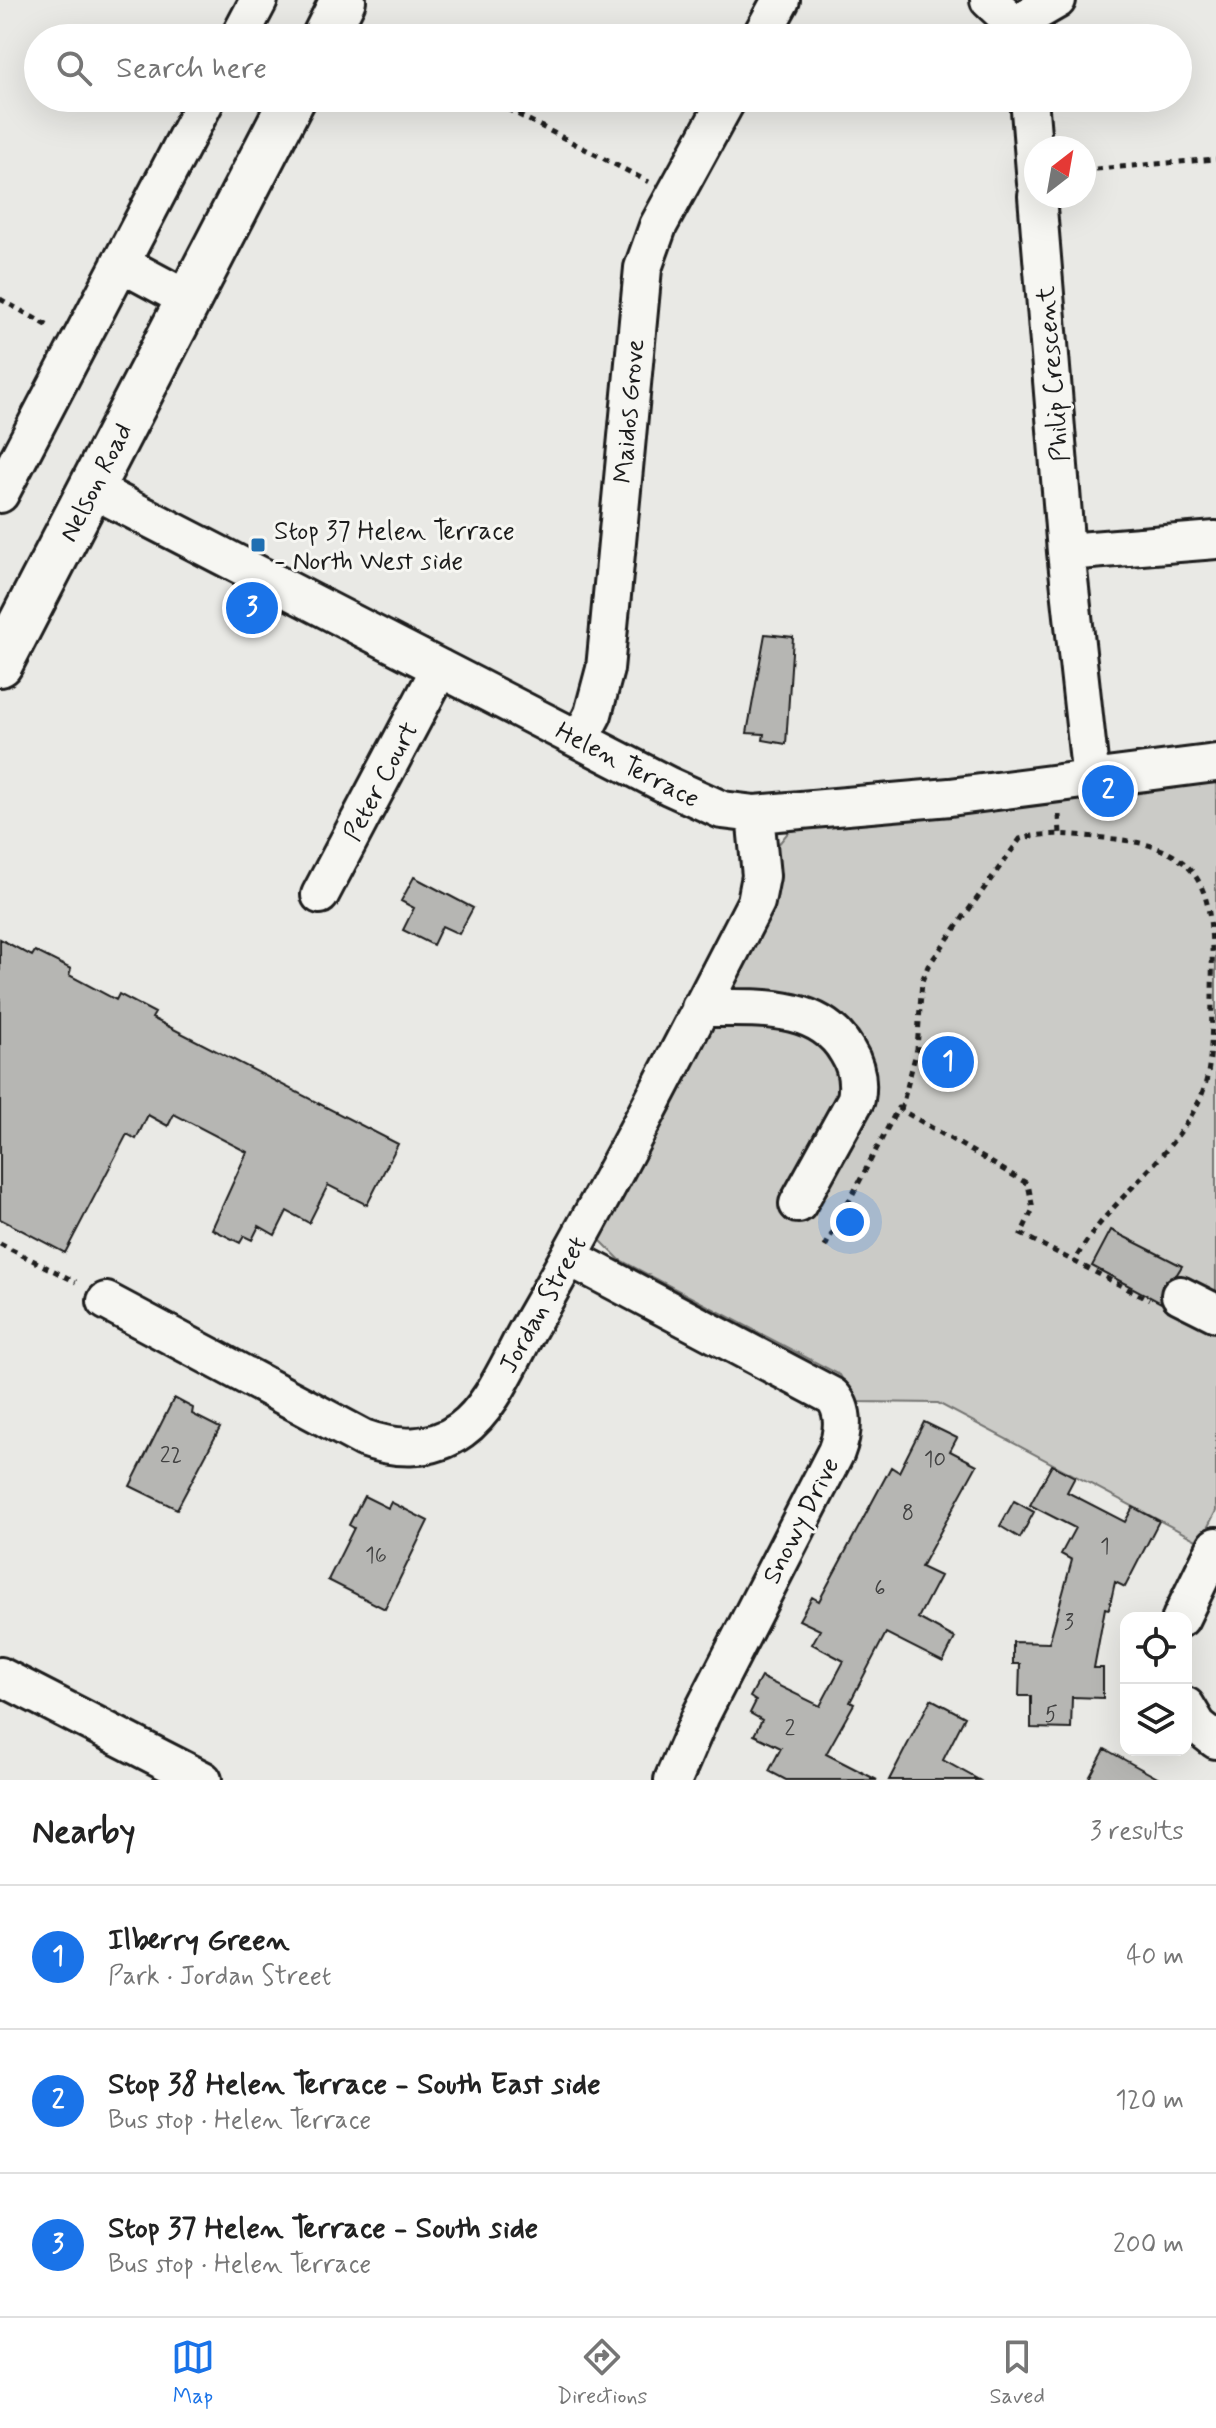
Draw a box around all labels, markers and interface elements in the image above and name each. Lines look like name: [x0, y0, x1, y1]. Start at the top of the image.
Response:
search box: [24, 24, 1192, 112]
icon: search: [52, 46, 96, 90]
text: Search here: [116, 49, 267, 88]
north arrow: [1024, 136, 1096, 208]
street label: Philip Crescent: [1029, 285, 1079, 463]
street label: Maidos Grove: [607, 337, 653, 485]
street label: Nelson Road: [52, 418, 141, 548]
place label: Stop 37 Helen Terrace - North West side: [274, 515, 515, 579]
marker: Stop 37 Helen Terrace - North West side: [249, 536, 267, 554]
pin: 3: [226, 578, 278, 638]
street label: Helen Terrace: [549, 715, 705, 817]
street label: Peter Court: [336, 716, 427, 847]
pin: 2: [1082, 761, 1134, 821]
pin: 1: [922, 1032, 974, 1092]
your location: [830, 1202, 870, 1242]
street label: Jordan Street: [492, 1230, 595, 1380]
house number: 22: [160, 1442, 182, 1470]
house number: 10: [924, 1446, 946, 1474]
street label: Snowy Drive: [755, 1452, 848, 1590]
house number: 8: [902, 1500, 914, 1528]
house number: 1: [1100, 1533, 1110, 1561]
house number: 16: [365, 1542, 387, 1570]
house number: 6: [874, 1575, 886, 1603]
house number: 3: [1064, 1609, 1074, 1637]
map controls: [1120, 1612, 1192, 1756]
button: locate: [1120, 1612, 1192, 1684]
button: layers: [1120, 1684, 1192, 1756]
house number: 5: [1044, 1701, 1058, 1729]
house number: 2: [785, 1715, 796, 1743]
text: Nearby: [32, 1810, 136, 1855]
text: 3 results: [1090, 1815, 1184, 1849]
text: Ilberry Green: [108, 1921, 289, 1960]
text: 1: [52, 1940, 64, 1974]
text: 40 m: [1126, 1940, 1184, 1974]
text: Park · Jordan Street: [108, 1960, 332, 1994]
text: Stop 38 Helen Terrace - South East side: [108, 2065, 601, 2104]
text: 2: [52, 2084, 64, 2118]
text: 120 m: [1115, 2084, 1184, 2118]
text: Bus stop · Helen Terrace: [108, 2104, 371, 2138]
text: Stop 37 Helen Terrace - South side: [108, 2209, 538, 2248]
text: 3: [52, 2228, 64, 2262]
text: 200 m: [1113, 2228, 1184, 2262]
text: Bus stop · Helen Terrace: [108, 2248, 371, 2282]
tab: Map: [171, 2335, 215, 2411]
tab: Directions: [557, 2335, 647, 2411]
tab: Saved: [989, 2335, 1045, 2411]

